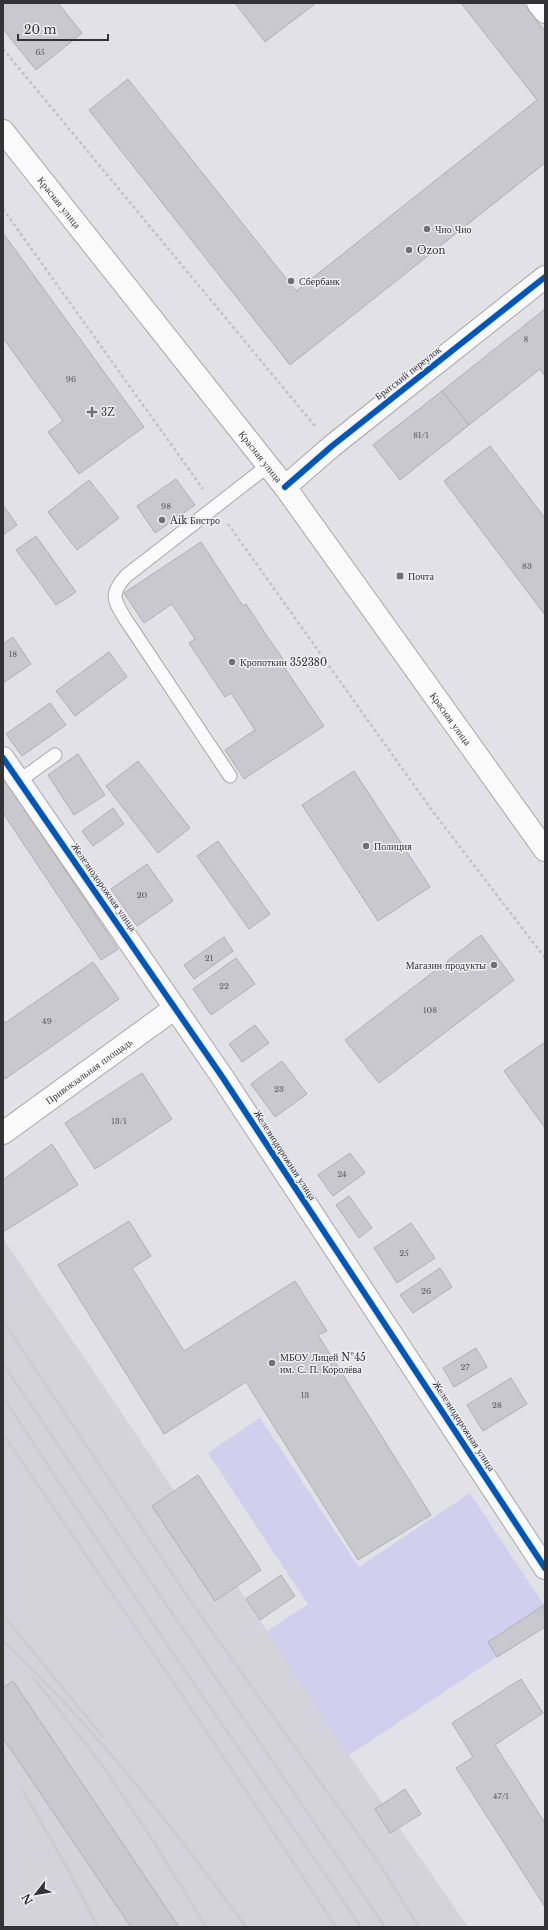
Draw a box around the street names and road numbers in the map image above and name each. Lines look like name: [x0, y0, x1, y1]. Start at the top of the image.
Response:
street label: Красная улица: [35, 174, 84, 231]
street label: Братский переулок: [372, 343, 444, 403]
street label: Красная улица: [236, 428, 286, 485]
street label: Красная улица: [427, 689, 475, 748]
street label: Железнодорожная улица: [69, 840, 140, 934]
street label: Привокзальная площадь: [43, 1034, 135, 1107]
street label: Железнодорожная улица: [251, 1107, 319, 1203]
street label: Железнодорожная улица: [430, 1378, 498, 1474]

